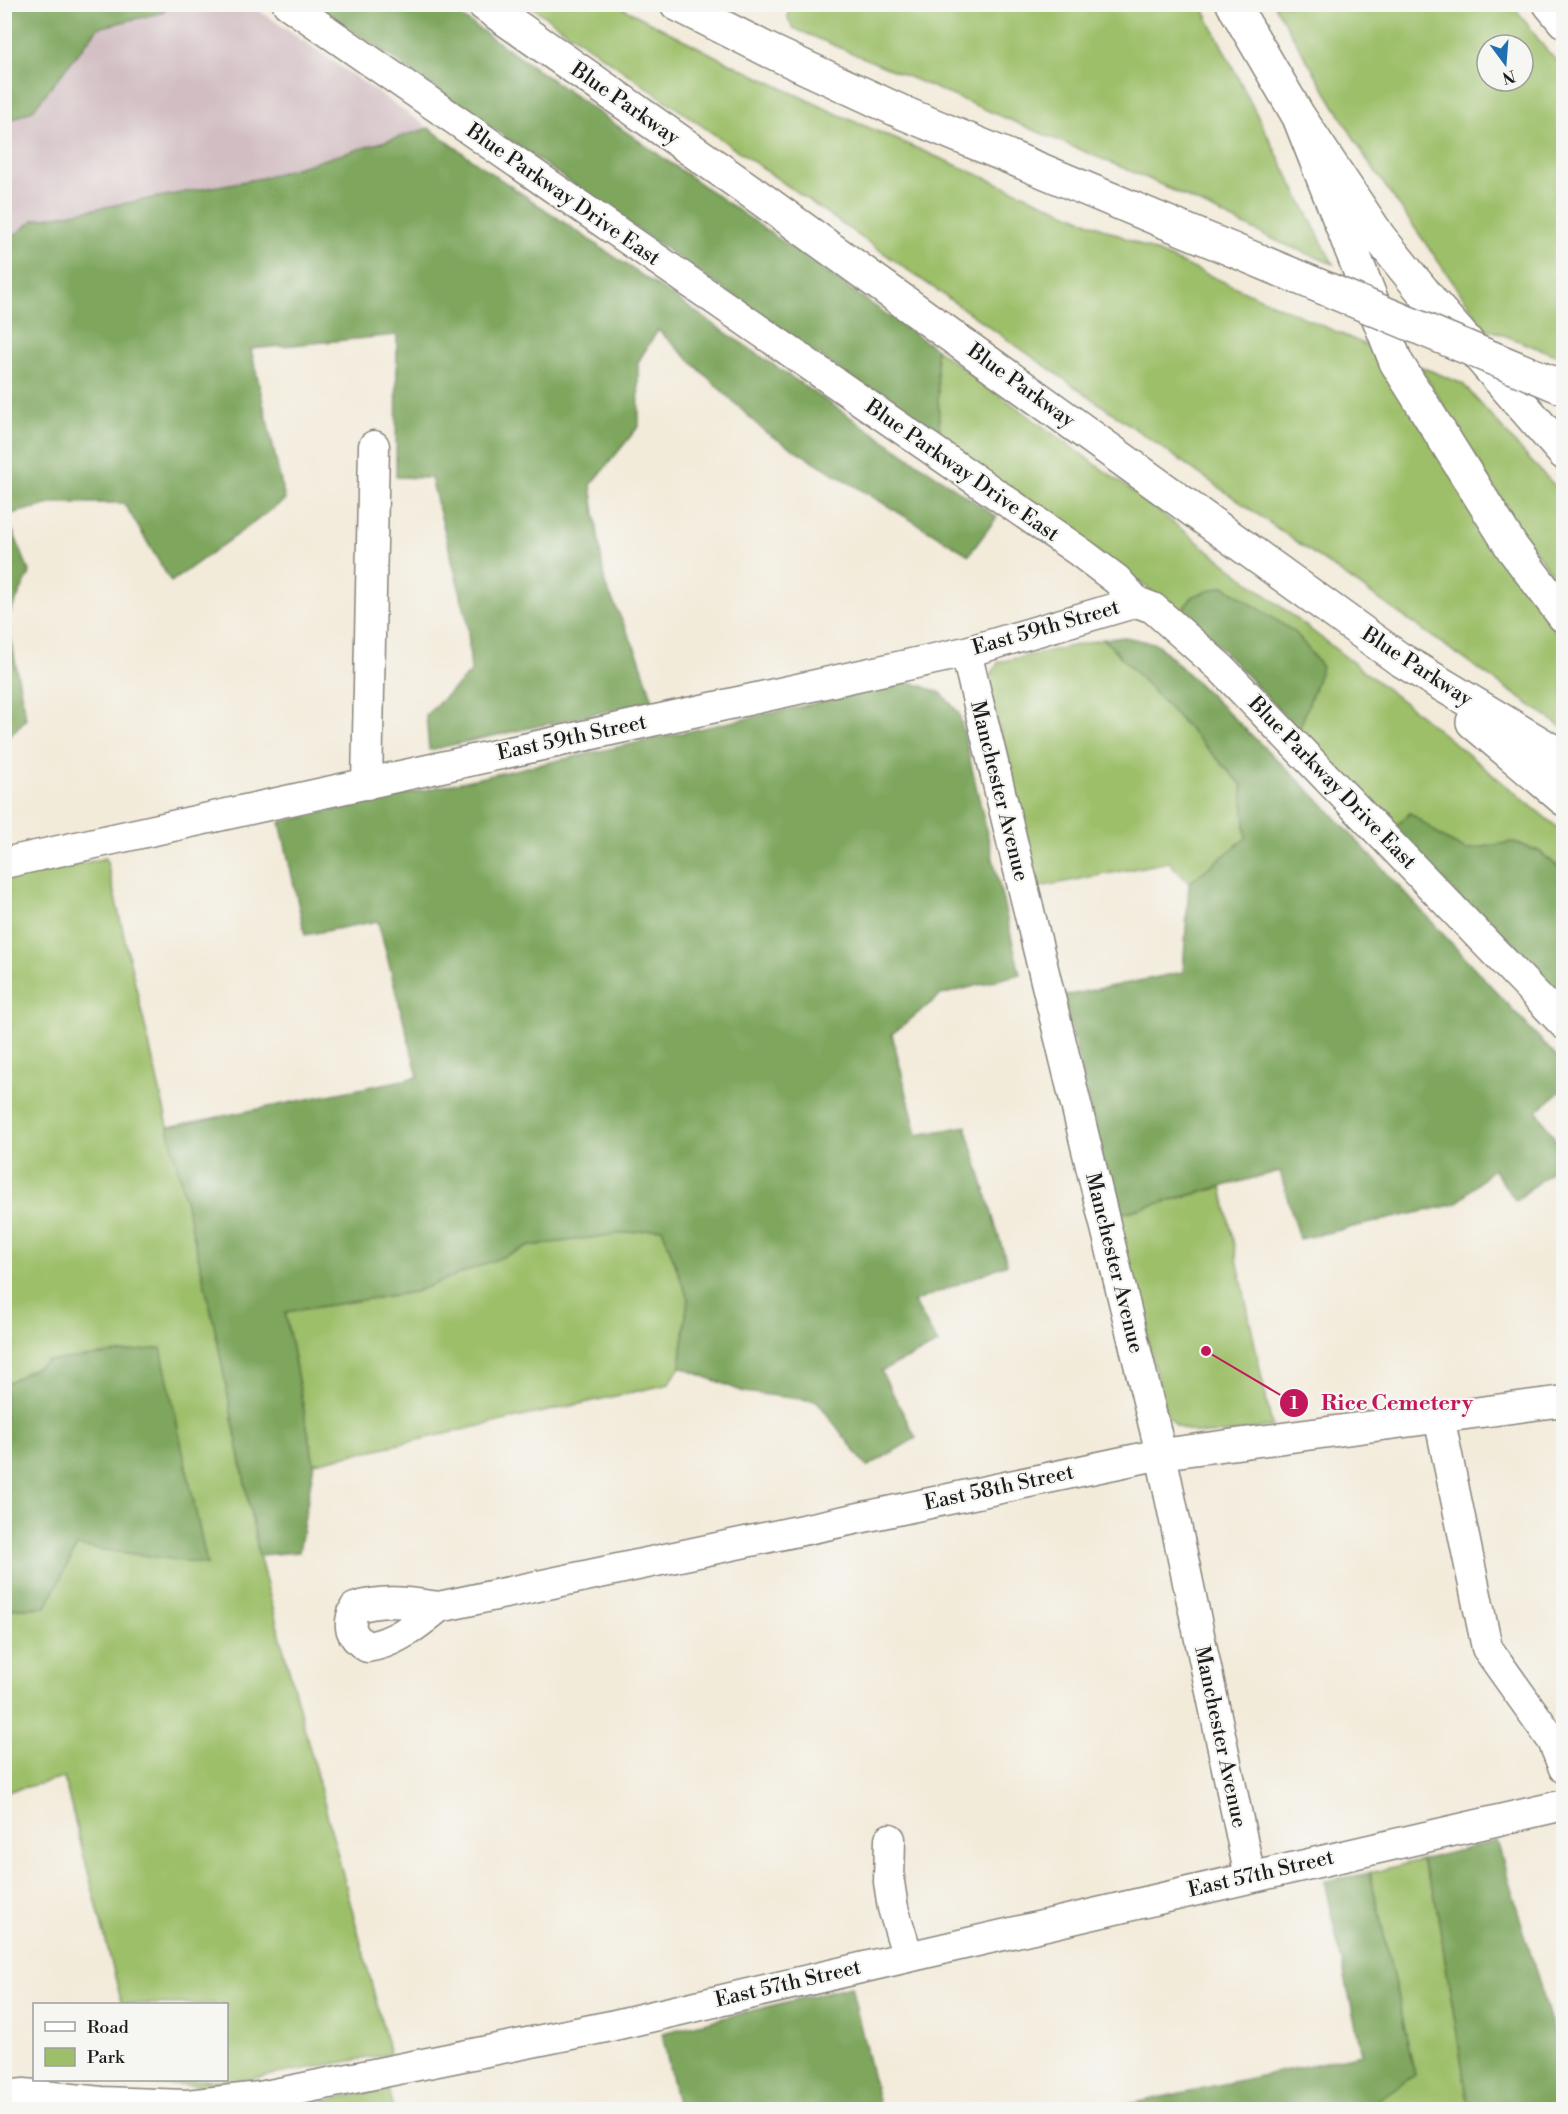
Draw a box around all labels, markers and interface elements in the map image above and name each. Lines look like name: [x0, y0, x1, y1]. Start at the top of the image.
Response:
north arrow: [1475, 33, 1535, 93]
street label: Blue Parkway: [565, 56, 685, 151]
text: N: [1500, 65, 1518, 88]
street label: Blue Parkway Drive East: [460, 118, 665, 272]
street label: Blue Parkway: [961, 338, 1081, 434]
street label: Blue Parkway Drive East: [859, 394, 1064, 548]
street label: East 59th Street: [969, 594, 1123, 661]
street label: Blue Parkway: [1356, 621, 1478, 713]
street label: Blue Parkway Drive East: [1242, 690, 1422, 875]
street label: Manchester Avenue: [964, 698, 1034, 884]
street label: East 59th Street: [495, 709, 650, 767]
street label: Manchester Avenue: [1079, 1170, 1149, 1356]
callout: Rice Cemetery: [1279, 1383, 1485, 1423]
text: Rice Cemetery: [1321, 1390, 1474, 1417]
text: 1: [1290, 1392, 1299, 1415]
street label: East 58th Street: [922, 1459, 1077, 1517]
street label: Manchester Avenue: [1188, 1644, 1252, 1830]
street label: East 57th Street: [1185, 1844, 1337, 1903]
street label: East 57th Street: [712, 1954, 864, 2013]
legend: [33, 2003, 228, 2081]
text: Road: [87, 2016, 130, 2039]
text: Park: [87, 2046, 126, 2069]

